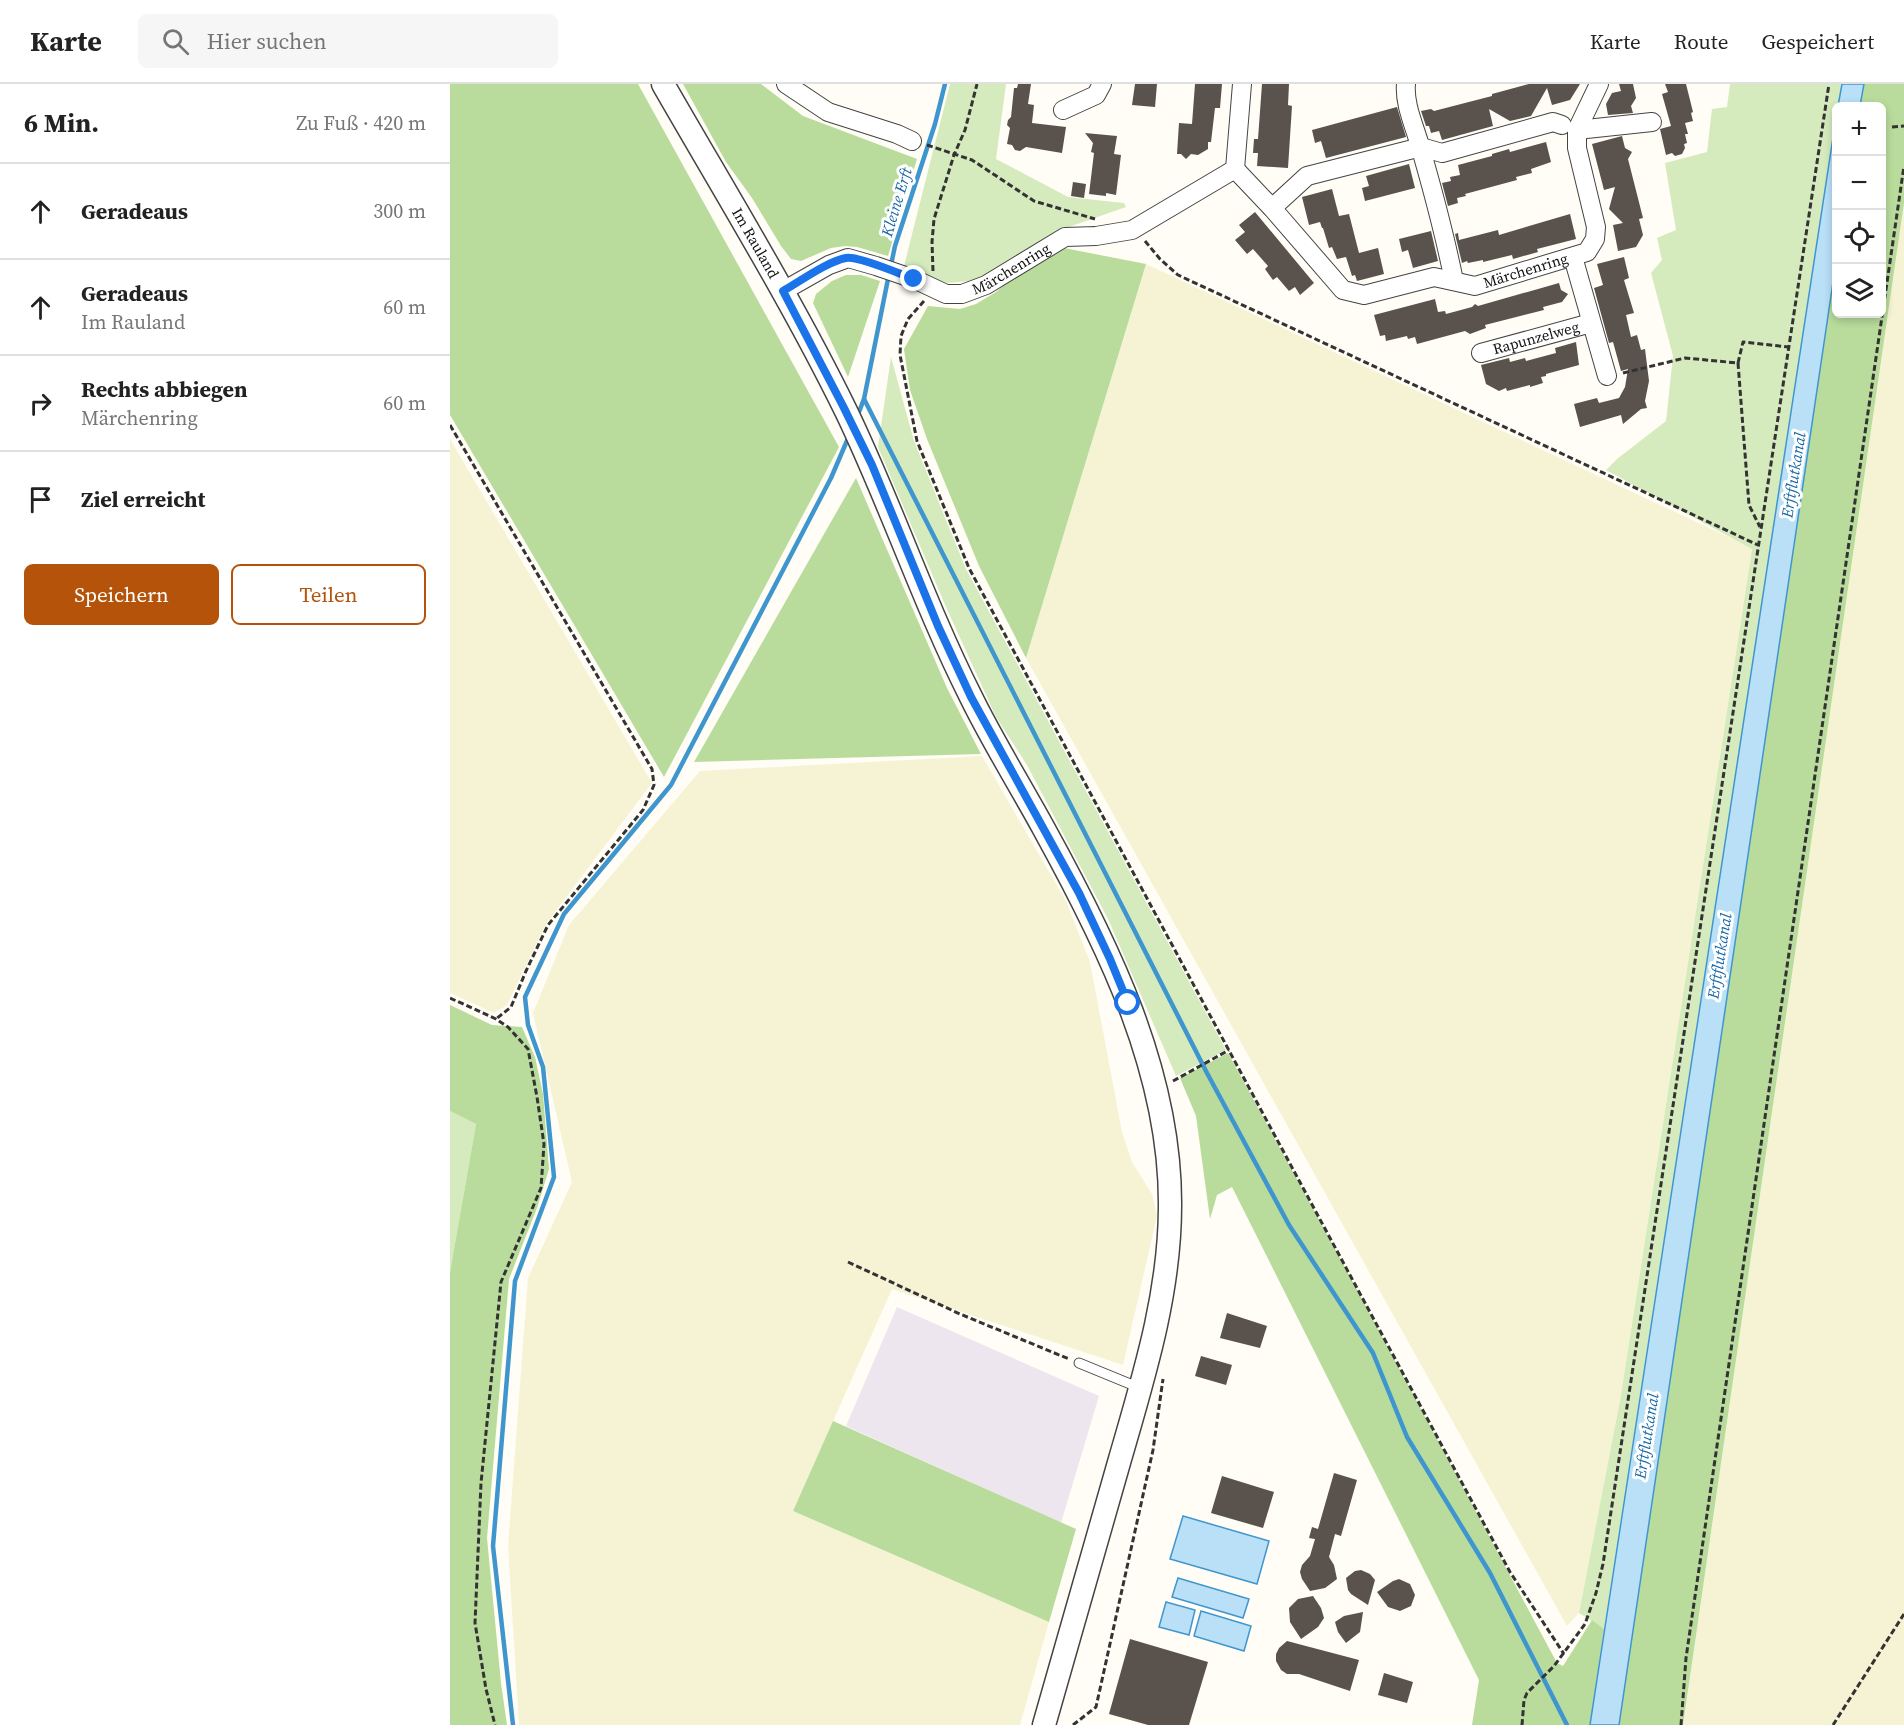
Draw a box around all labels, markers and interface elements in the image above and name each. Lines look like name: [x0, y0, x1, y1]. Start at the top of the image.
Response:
search box: [138, 14, 558, 68]
text: Karte: [30, 22, 102, 60]
icon: search: [159, 25, 192, 58]
text: Hier suchen: [207, 26, 327, 56]
text: Karte: [1590, 27, 1641, 56]
text: Route: [1674, 27, 1728, 56]
text: Gespeichert: [1761, 27, 1874, 56]
map controls: [1832, 102, 1886, 318]
button: +: [1832, 102, 1886, 156]
text: 6 Min.: [24, 105, 99, 141]
text: Zu Fuß · 420 m: [296, 109, 426, 137]
button: −: [1832, 156, 1886, 210]
water label: Kleine Erft: [875, 164, 917, 240]
icon: ahead: [24, 195, 57, 228]
text: Geradeaus: [81, 196, 188, 226]
text: 300 m: [373, 197, 426, 225]
street label: Im Rauland: [727, 204, 785, 282]
button: locate: [1832, 210, 1886, 264]
street label: Märchenring: [969, 237, 1054, 299]
street label: Märchenring: [1481, 247, 1571, 293]
button: layers: [1832, 264, 1886, 318]
route end: [900, 265, 926, 291]
text: Geradeaus: [81, 278, 188, 308]
icon: ahead: [24, 291, 57, 324]
text: 60 m: [383, 293, 426, 321]
text: Im Rauland: [81, 308, 185, 336]
street label: Rapunzelweg: [1490, 316, 1582, 359]
text: Rechts abbiegen: [81, 374, 248, 404]
icon: right: [24, 387, 57, 420]
text: 60 m: [383, 389, 426, 417]
text: Märchenring: [81, 404, 198, 432]
water label: Erftflutkanal: [1775, 430, 1811, 520]
icon: arrive: [24, 483, 57, 516]
text: Ziel erreicht: [81, 484, 205, 514]
button: Speichern: [24, 564, 219, 625]
button: Teilen: [231, 564, 426, 625]
water label: Erftflutkanal: [1701, 911, 1737, 1001]
route start: [1114, 989, 1140, 1015]
water label: Erftflutkanal: [1628, 1391, 1664, 1481]

